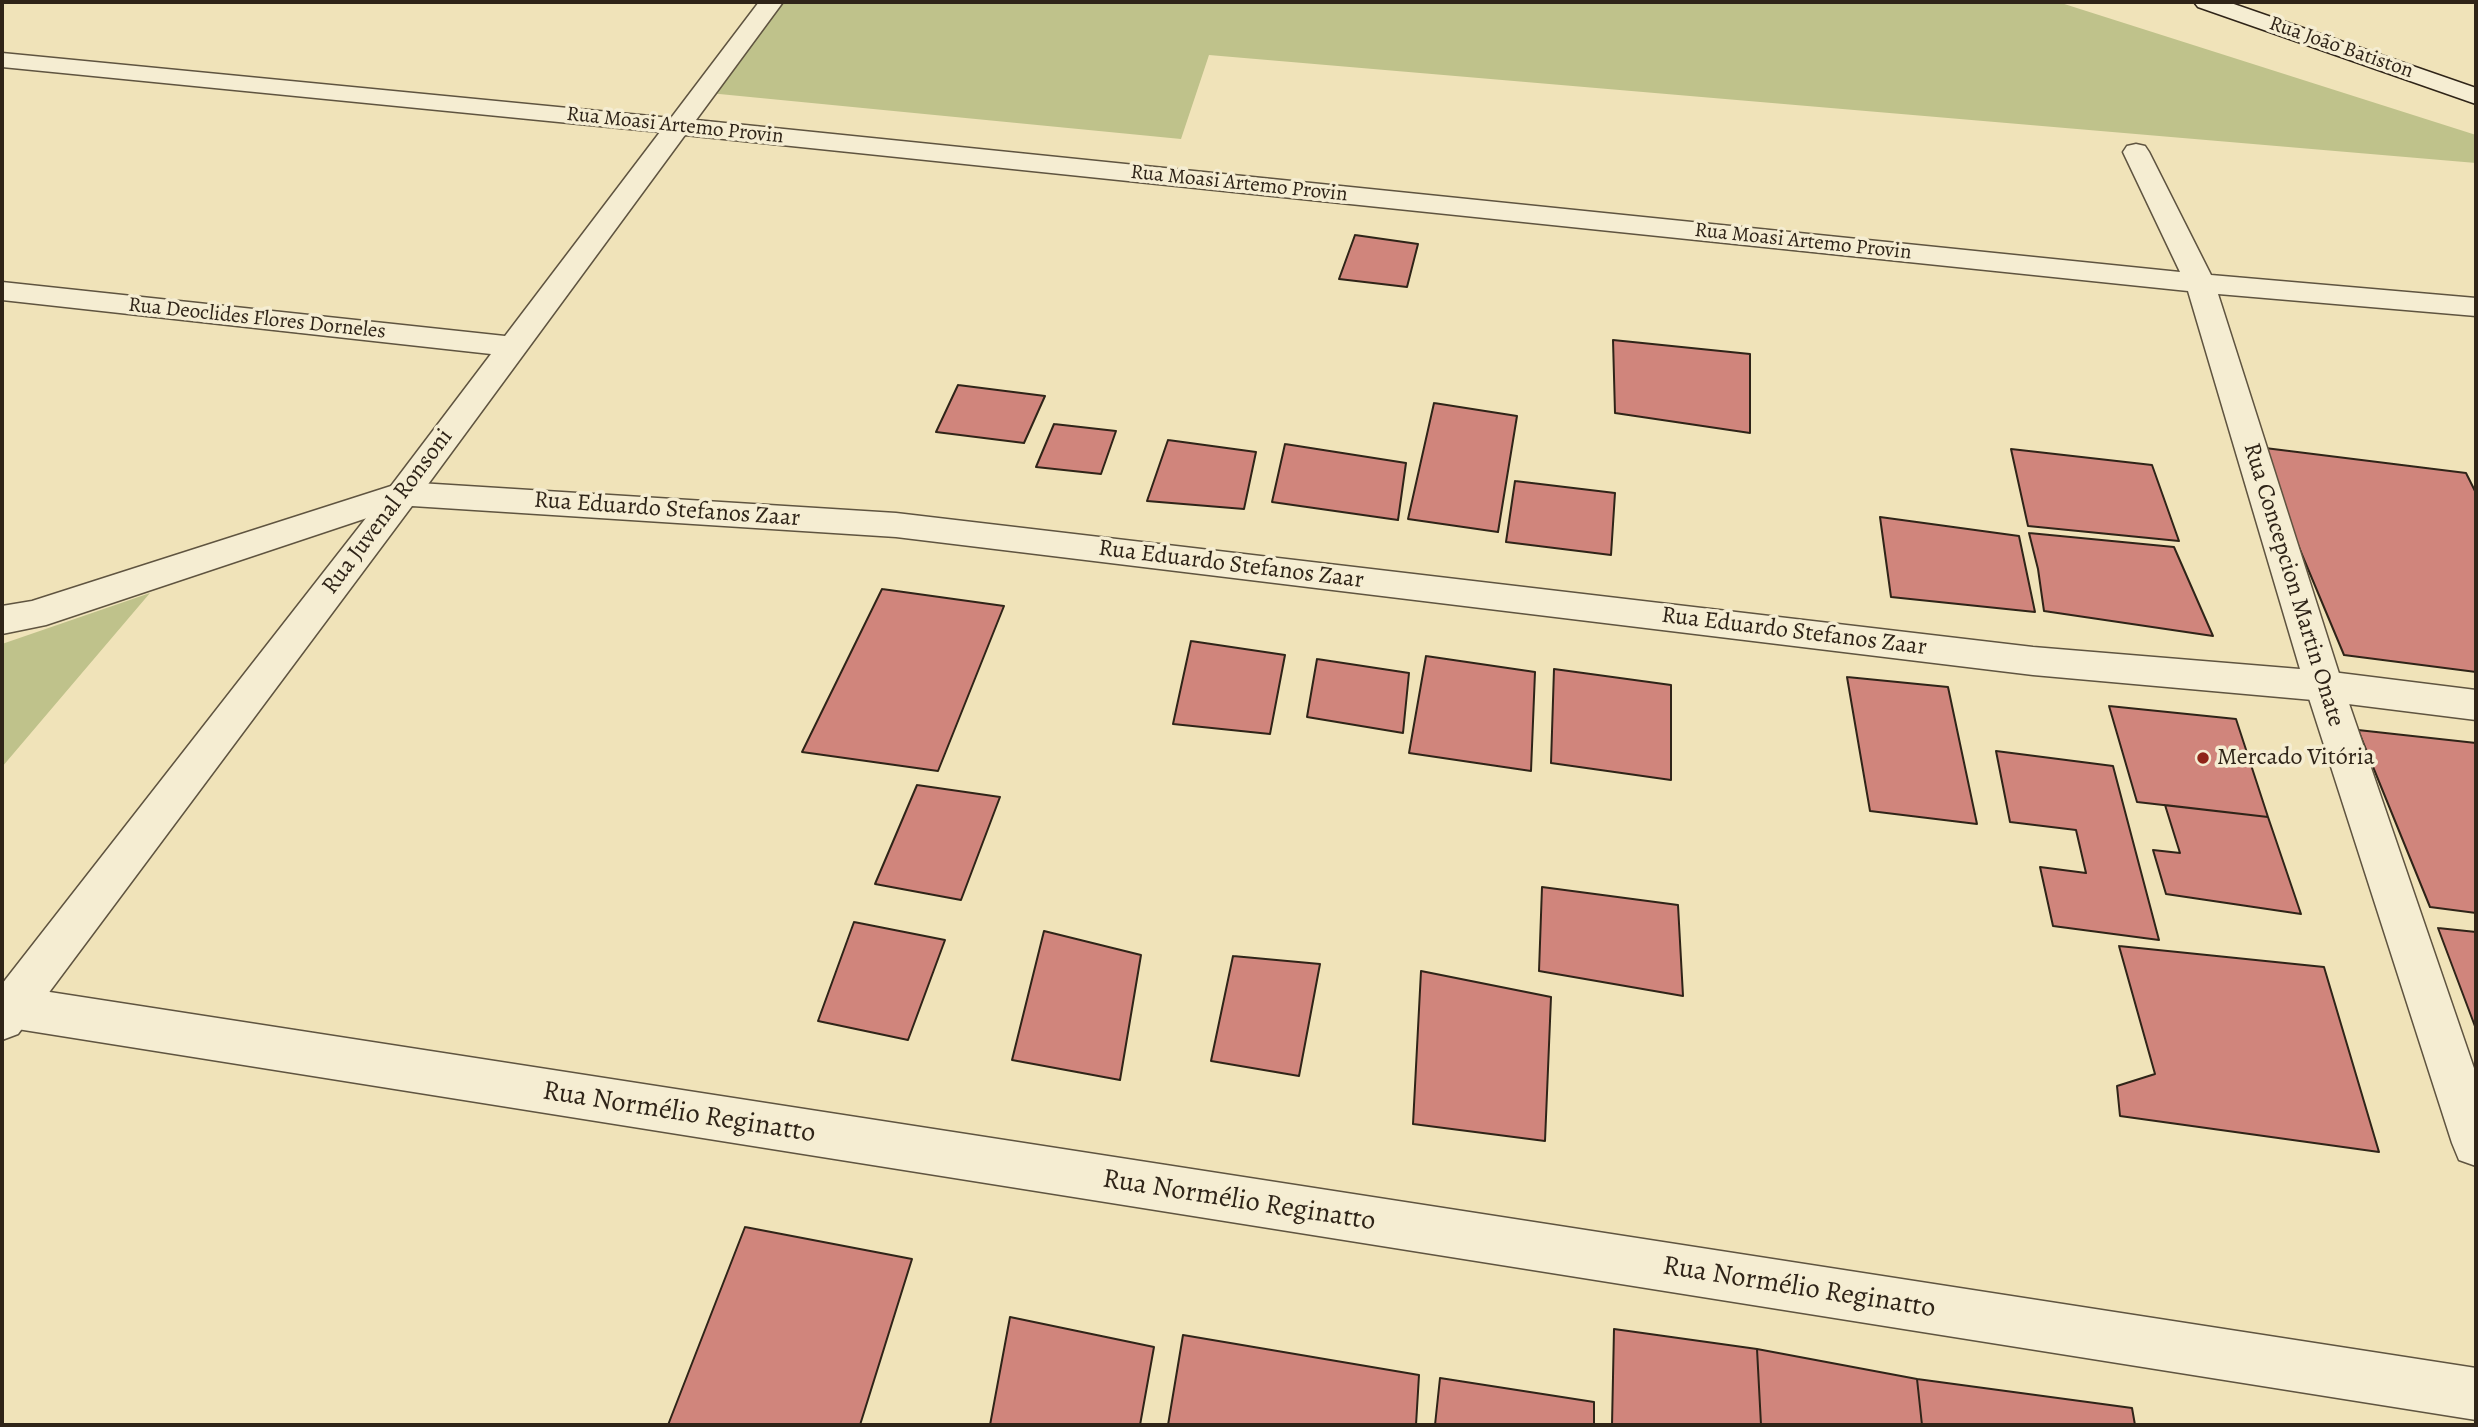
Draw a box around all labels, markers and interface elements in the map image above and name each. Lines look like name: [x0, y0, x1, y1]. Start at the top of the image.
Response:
street label: Rua João Batiston: [2266, 12, 2416, 84]
street label: Rua Moasi Artemo Provin: [565, 102, 785, 150]
street label: Rua Moasi Artemo Provin: [1129, 160, 1349, 208]
street label: Rua Moasi Artemo Provin: [1693, 218, 1913, 266]
street label: Rua Deoclides Flores Dorneles: [127, 293, 387, 345]
street label: Rua Juvenal Ronsoni: [316, 424, 460, 600]
street label: Rua Concepcion Martin Onate: [2236, 440, 2350, 730]
street label: Rua Eduardo Stefanos Zaar: [533, 486, 801, 534]
street label: Rua Eduardo Stefanos Zaar: [1097, 534, 1365, 596]
street label: Rua Eduardo Stefanos Zaar: [1660, 601, 1928, 663]
place label: Mercado Vitória: [2217, 744, 2375, 772]
marker: Mercado Vitória: [2195, 750, 2211, 766]
street label: Rua Normélio Reginatto: [540, 1075, 818, 1151]
street label: Rua Normélio Reginatto: [1100, 1163, 1378, 1239]
street label: Rua Normélio Reginatto: [1660, 1250, 1938, 1326]

